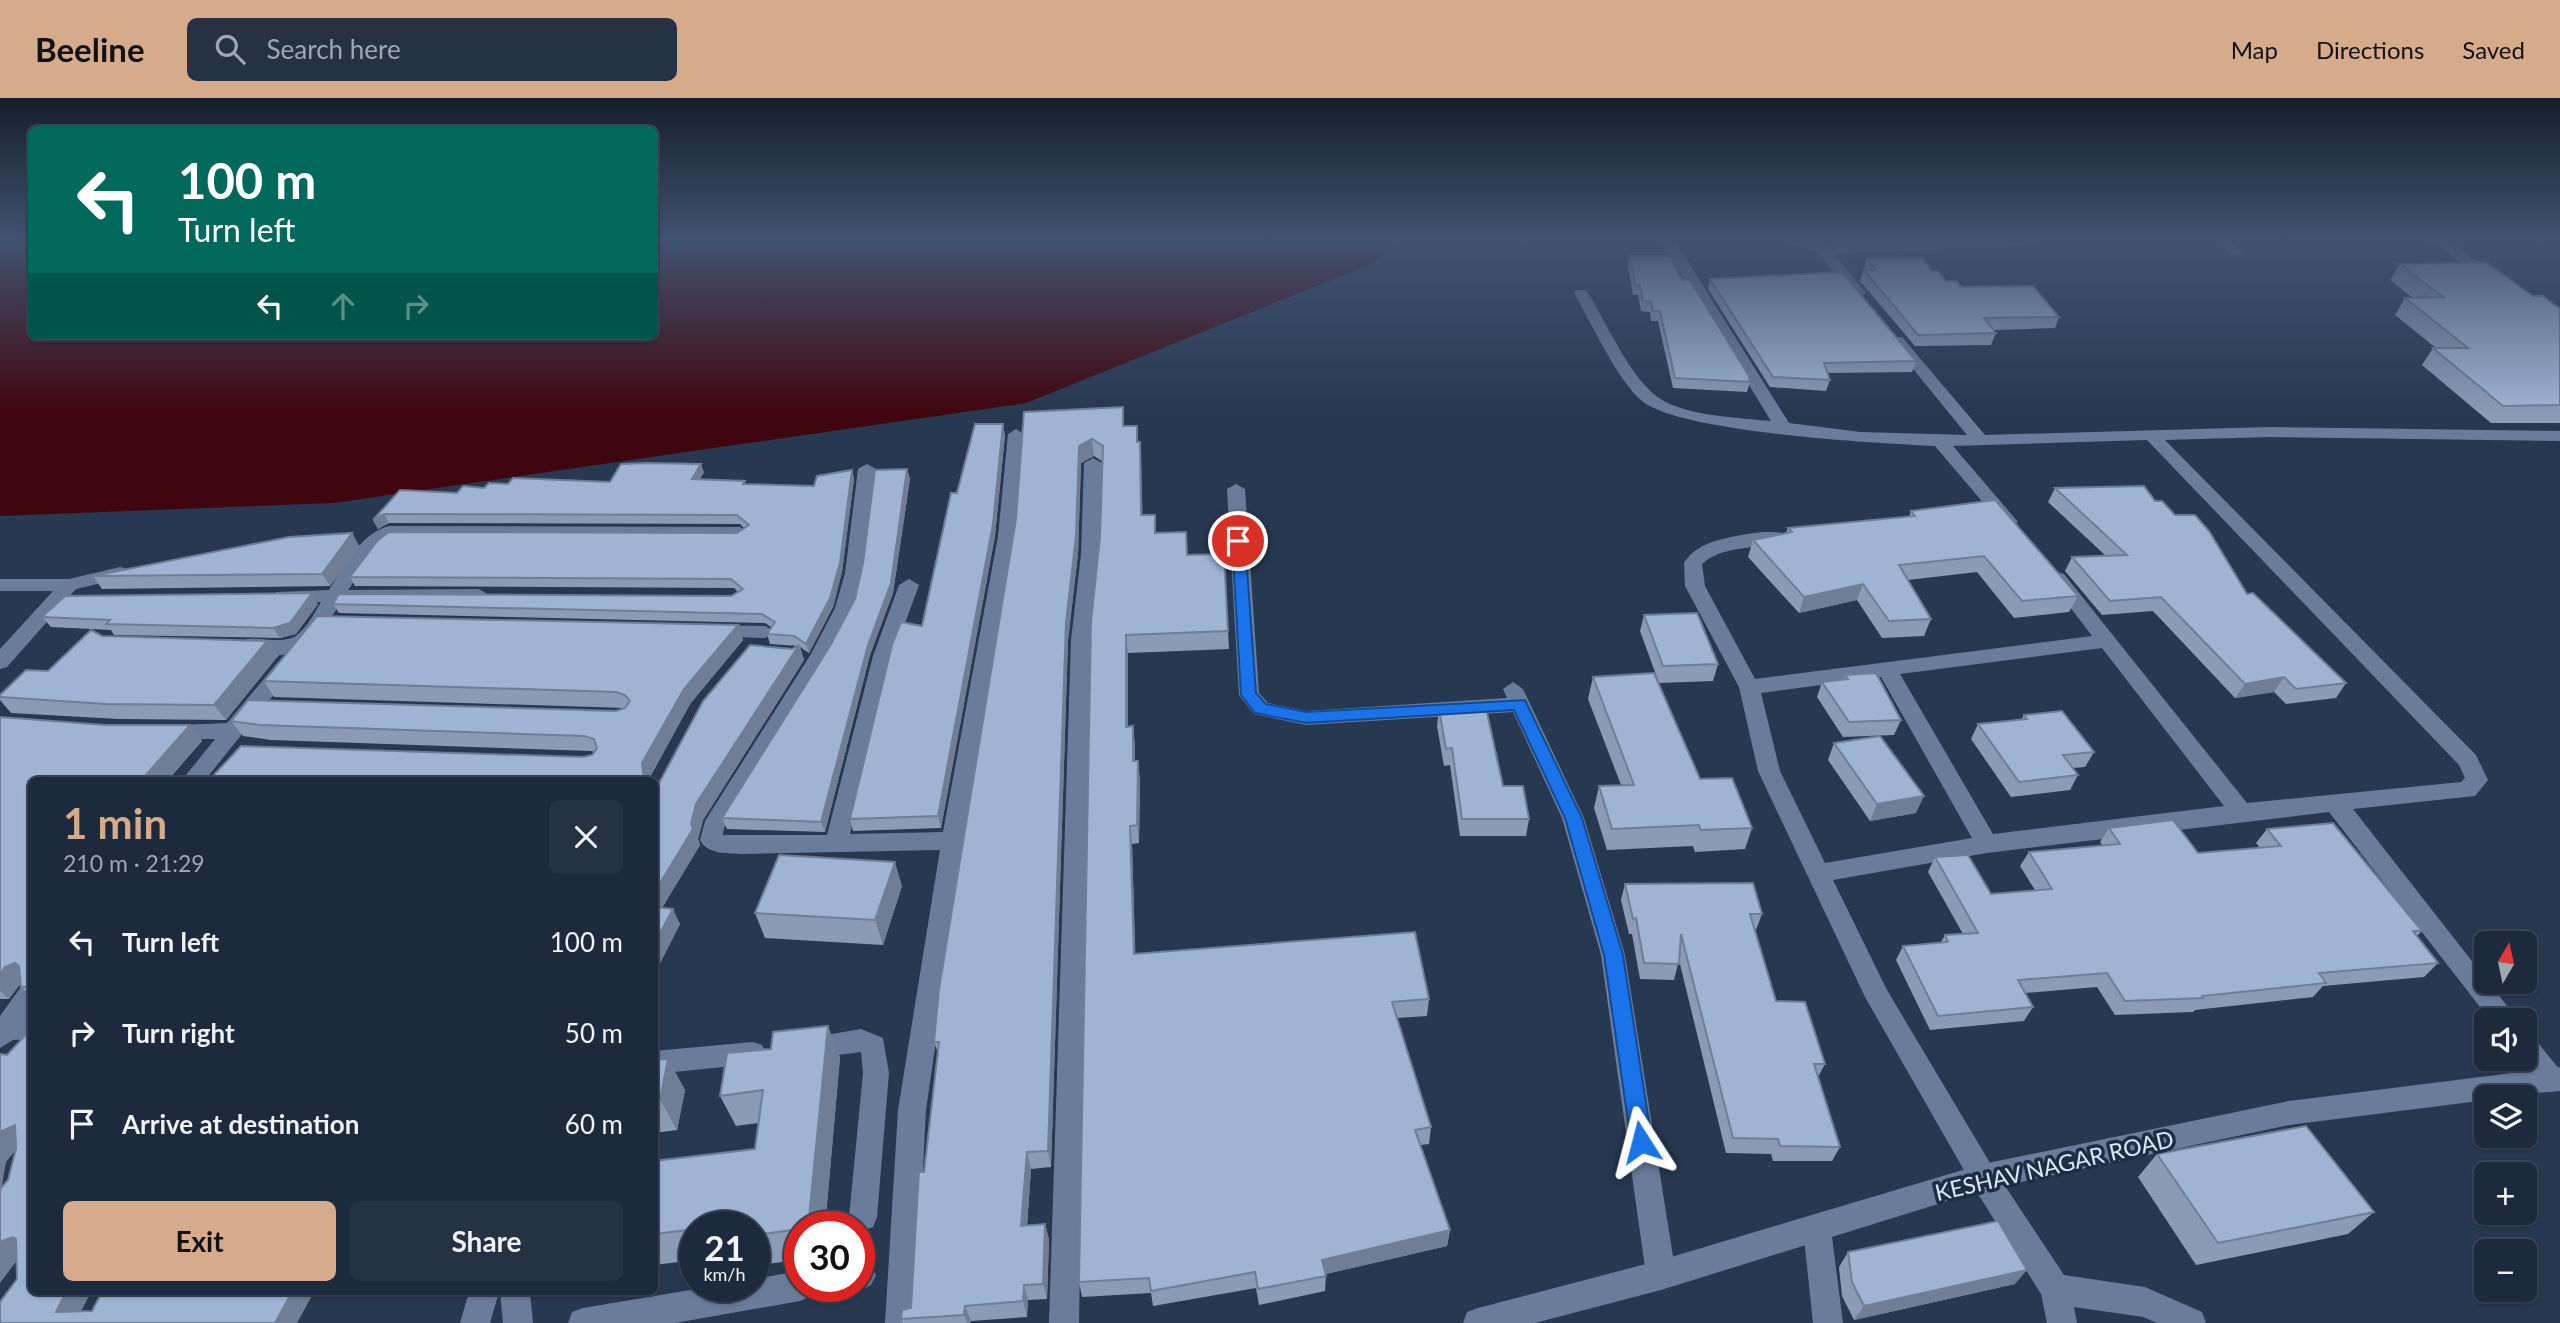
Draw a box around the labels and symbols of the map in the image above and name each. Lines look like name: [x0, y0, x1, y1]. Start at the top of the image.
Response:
pin: [1208, 511, 1268, 571]
north arrow: [2474, 931, 2538, 994]
position arrow: [1604, 1105, 1678, 1179]
street label: KESHAV NAGAR ROAD: [1932, 1124, 2176, 1206]
speed limit sign: 30: [784, 1211, 875, 1302]

